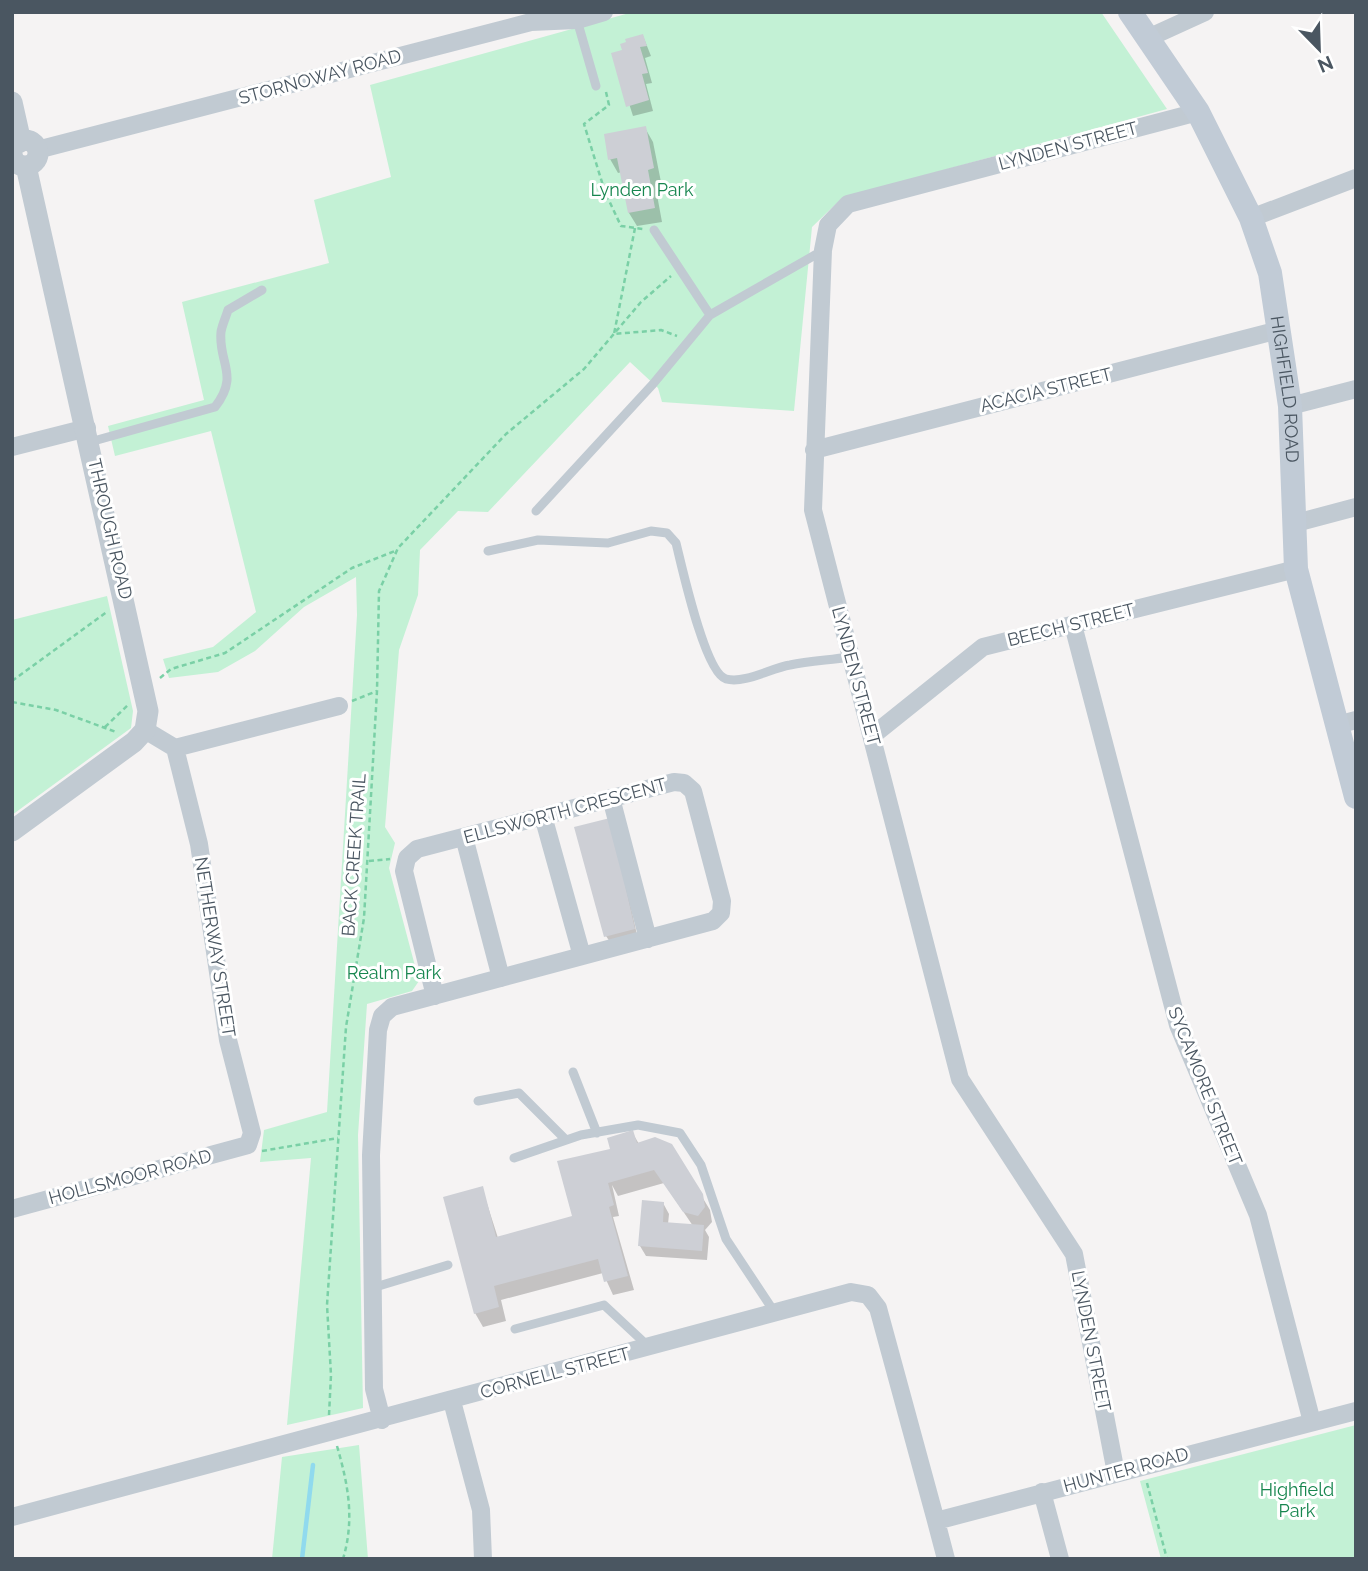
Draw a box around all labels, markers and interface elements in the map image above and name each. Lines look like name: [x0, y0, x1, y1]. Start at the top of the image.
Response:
north arrow: [1284, 14, 1354, 84]
street label: STORNOWAY ROAD: [236, 45, 404, 108]
text: N: [1315, 52, 1337, 78]
street label: LYNDEN STREET: [996, 117, 1140, 174]
park label: Lynden Park: [591, 179, 694, 200]
street label: HIGHFIELD ROAD: [1267, 314, 1303, 463]
street label: ACACIA STREET: [978, 363, 1114, 416]
street label: THROUGH ROAD: [84, 456, 137, 601]
street label: BEECH STREET: [1005, 599, 1137, 650]
street label: LYNDEN STREET: [828, 604, 885, 748]
street label: BACK CREEK TRAIL: [337, 772, 370, 937]
street label: ELLSWORTH CRESCENT: [461, 773, 669, 848]
street label: NETHERWAY STREET: [191, 855, 240, 1039]
park label: Realm Park: [347, 962, 442, 983]
street label: SYCAMORE STREET: [1164, 1004, 1247, 1168]
street label: HOLLSMOOR ROAD: [46, 1145, 214, 1208]
street label: LYNDEN STREET: [1068, 1269, 1115, 1413]
street label: CORNELL STREET: [478, 1342, 632, 1403]
street label: HUNTER ROAD: [1061, 1443, 1191, 1496]
park label: Highfield Park: [1260, 1479, 1334, 1521]

